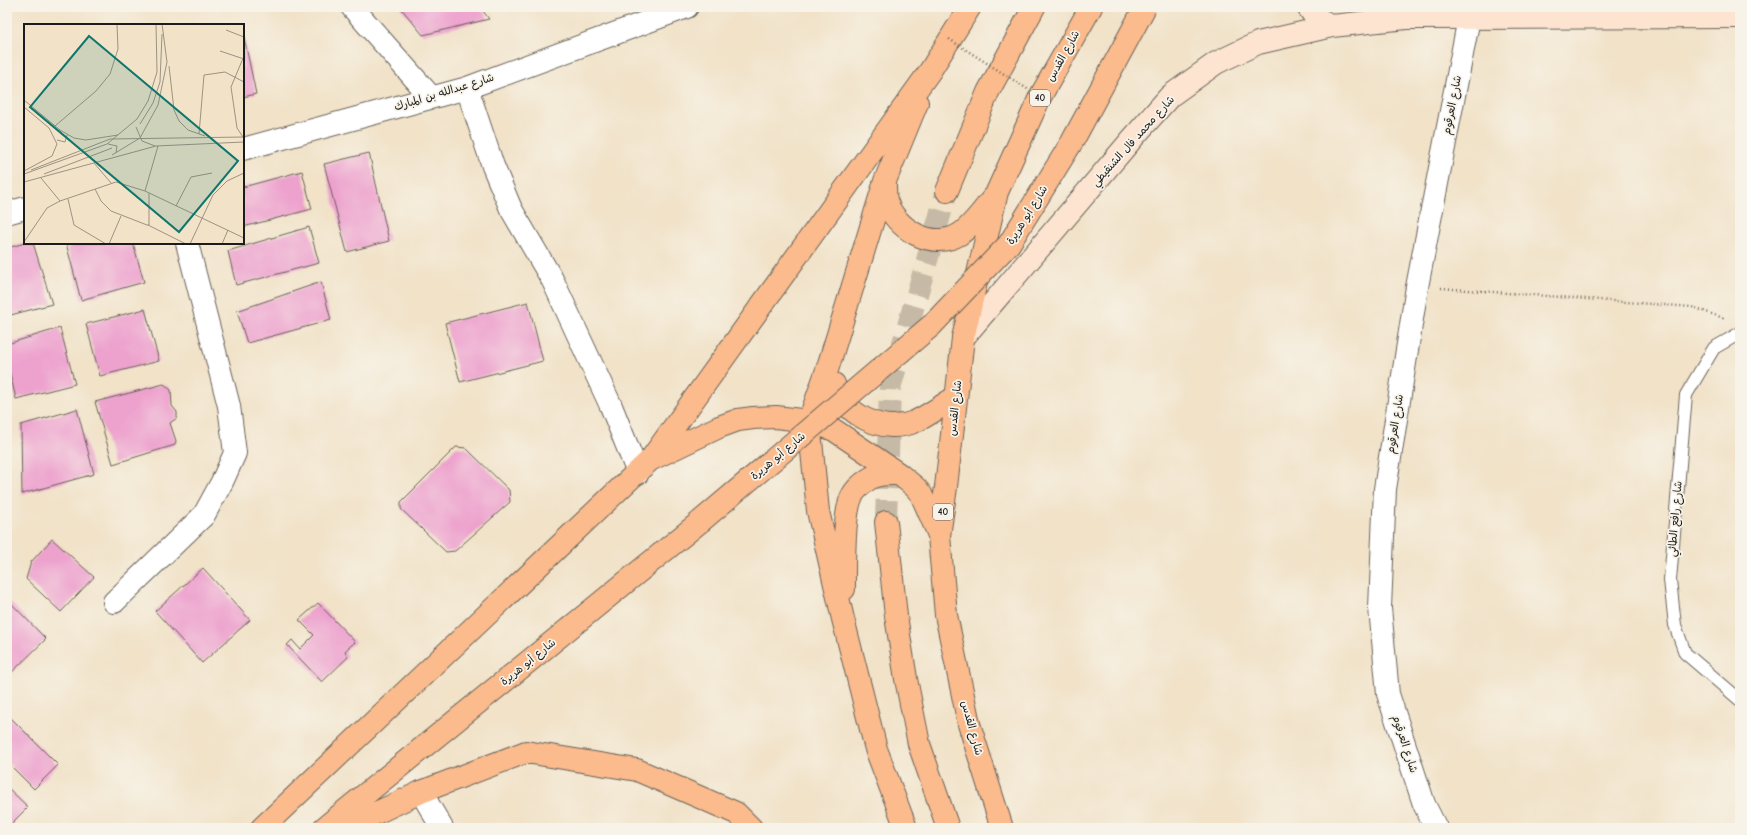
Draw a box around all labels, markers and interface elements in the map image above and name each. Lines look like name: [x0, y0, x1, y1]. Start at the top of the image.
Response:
inset map: [24, 24, 244, 244]
street label: شارع القدس: [1044, 28, 1084, 85]
street label: شارع عبدالله بن المبارك: [392, 71, 496, 115]
street label: شارع العرقوم: [1440, 74, 1466, 136]
road number: 40: [1030, 90, 1050, 106]
street label: شارع محمد فال الشنقيطي: [1089, 93, 1180, 192]
street label: شارع أبو هريرة: [1004, 183, 1052, 248]
street label: شارع القدس: [946, 379, 966, 437]
street label: شارع العرقوم: [1384, 393, 1408, 455]
street label: شارع أبو هريرة: [748, 429, 809, 484]
street label: شارع رافع الطائي: [1665, 480, 1689, 558]
road number: 40: [933, 504, 953, 520]
street label: شارع أبو هريرة: [498, 636, 559, 690]
street label: شارع القدس: [957, 699, 986, 757]
street label: شارع العرقوم: [1388, 713, 1420, 775]

